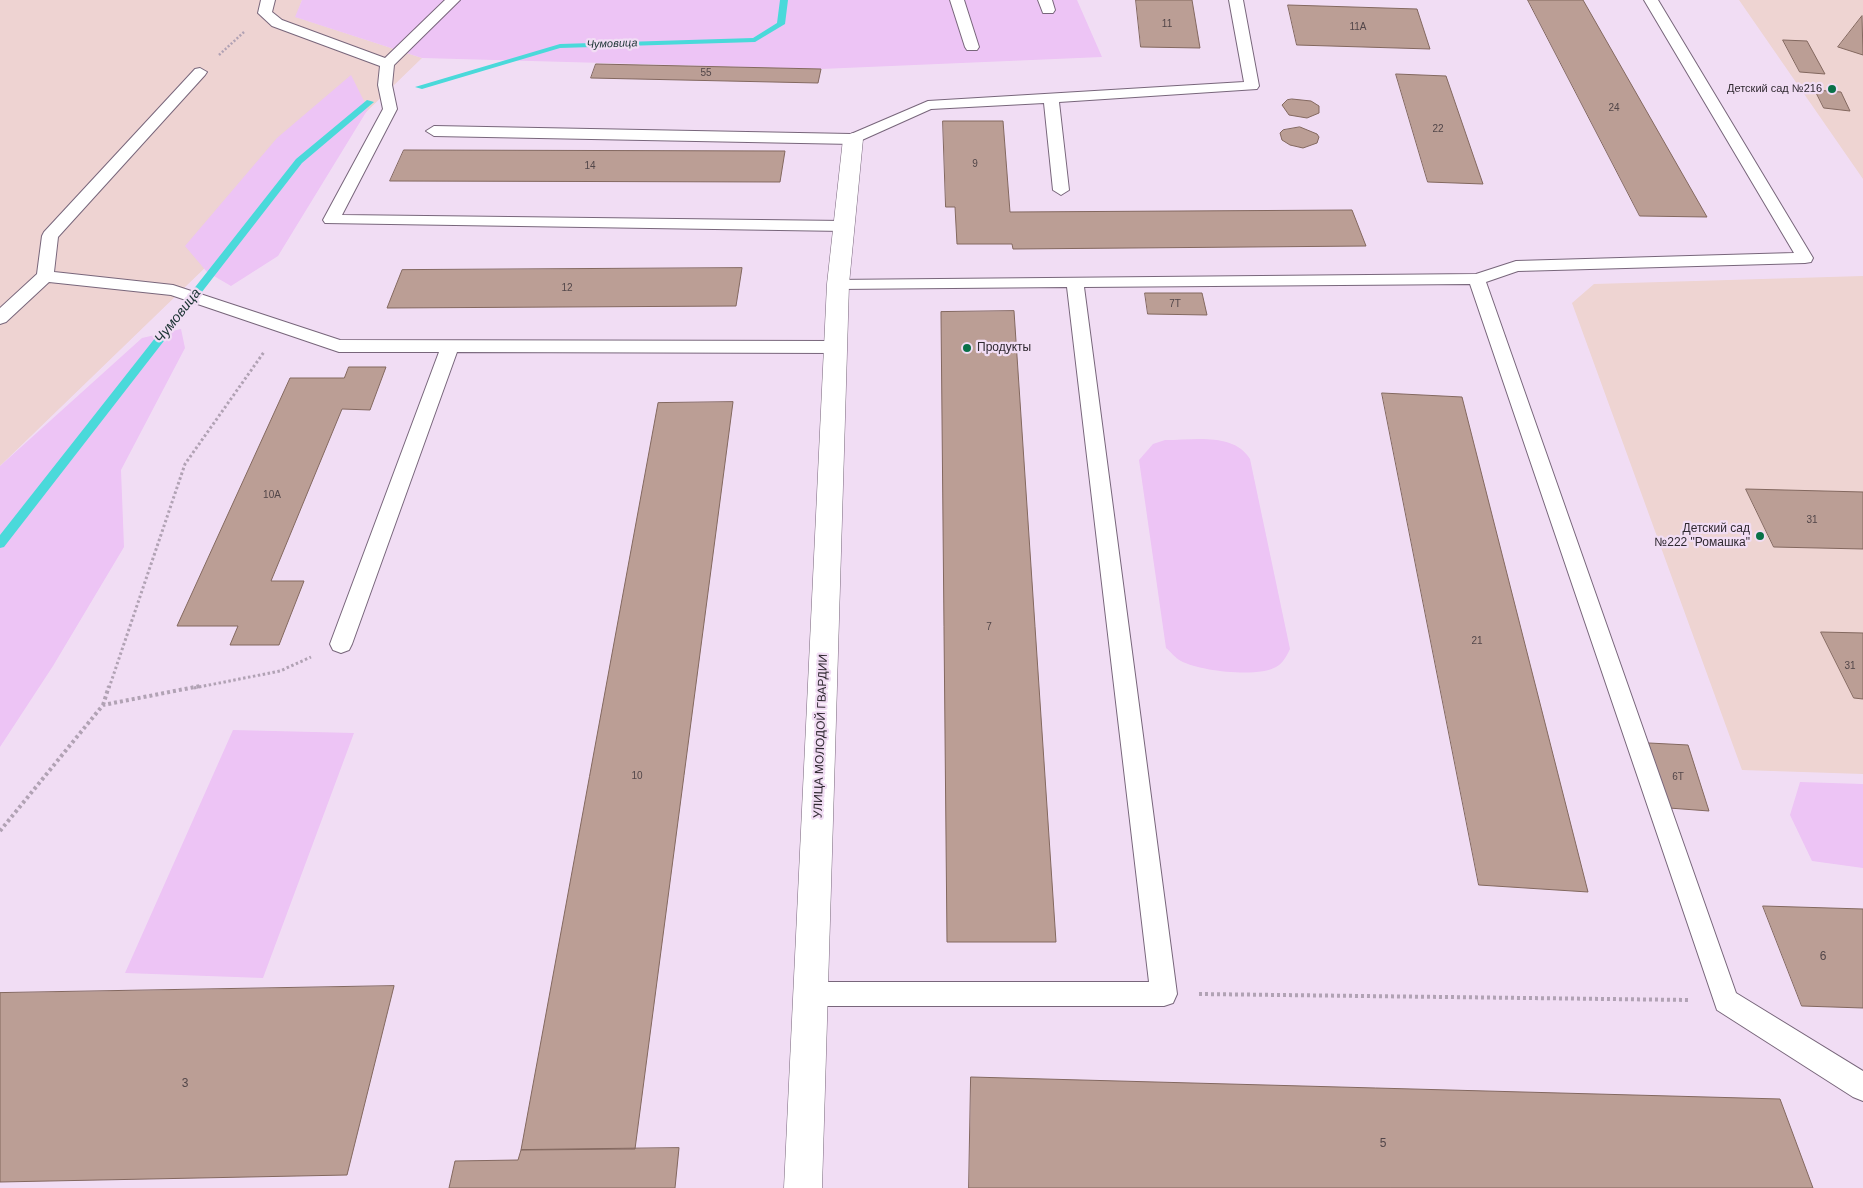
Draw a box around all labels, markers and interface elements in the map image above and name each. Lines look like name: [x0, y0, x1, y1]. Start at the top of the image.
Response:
house number: 11: [1162, 18, 1172, 30]
house number: 11А: [1349, 21, 1367, 33]
water label: Чумовица: [586, 37, 638, 51]
house number: 55: [700, 67, 712, 79]
place label: Детский сад №216: [1727, 82, 1822, 96]
marker: Детский сад №216: [1826, 83, 1838, 95]
house number: 24: [1608, 102, 1620, 114]
house number: 22: [1432, 123, 1444, 135]
house number: 9: [972, 158, 978, 170]
house number: 14: [584, 160, 596, 172]
house number: 12: [561, 282, 573, 294]
water label: Чумовица: [151, 285, 205, 347]
house number: 7Т: [1169, 298, 1181, 310]
place label: Продукты: [977, 341, 1031, 355]
marker: Продукты: [961, 342, 973, 354]
house number: 10А: [263, 489, 281, 501]
house number: 31: [1806, 514, 1818, 526]
place label: Детский сад №222 "Ромашка": [1654, 522, 1750, 550]
marker: Детский сад №222 "Ромашка": [1754, 530, 1766, 542]
house number: 7: [986, 621, 992, 633]
house number: 21: [1471, 635, 1483, 647]
street label: УЛИЦА МОЛОДОЙ ГВАРДИИ: [811, 654, 831, 818]
house number: 31: [1844, 660, 1856, 672]
house number: 10: [631, 770, 643, 782]
house number: 6Т: [1672, 771, 1684, 783]
house number: 6: [1820, 950, 1826, 964]
house number: 3: [182, 1077, 188, 1091]
house number: 5: [1380, 1137, 1386, 1151]

